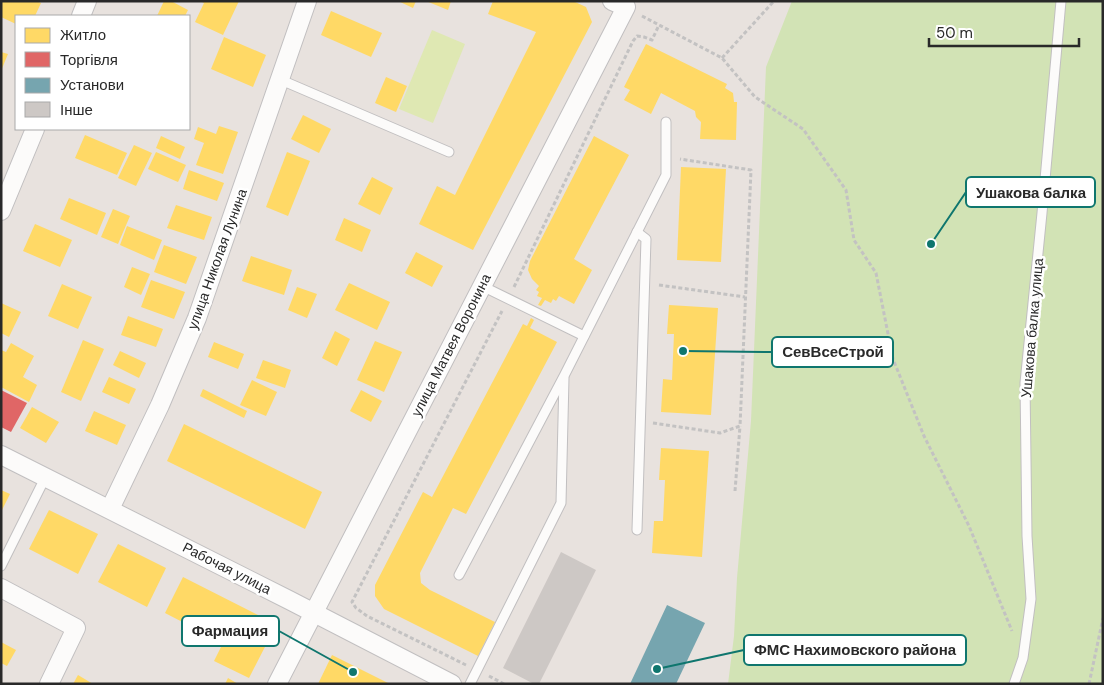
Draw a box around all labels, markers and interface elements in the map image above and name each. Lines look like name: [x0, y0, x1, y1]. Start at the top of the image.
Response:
legend: [15, 15, 190, 130]
scale bar: [929, 15, 1079, 47]
text: 50 m: [936, 23, 973, 43]
text: Житло: [60, 25, 106, 45]
text: Торгівля: [60, 50, 118, 70]
text: Установи: [60, 75, 124, 95]
text: Інше: [60, 100, 93, 120]
callout: Ушакова балка: [966, 177, 1095, 207]
text: Ушакова балка: [976, 183, 1087, 203]
street label: улица Николая Лунина: [183, 186, 251, 332]
street label: Ушакова балка улица: [1017, 257, 1047, 399]
street label: улица Матвея Воронина: [407, 270, 495, 420]
callout: СевВсеСтрой: [772, 337, 893, 367]
text: СевВсеСтрой: [782, 342, 884, 362]
street label: Рабочая улица: [180, 538, 275, 598]
callout: Фармация: [182, 616, 279, 646]
text: Фармация: [192, 621, 268, 641]
callout: ФМС Нахимовского района: [744, 635, 966, 665]
text: ФМС Нахимовского района: [754, 640, 957, 660]

